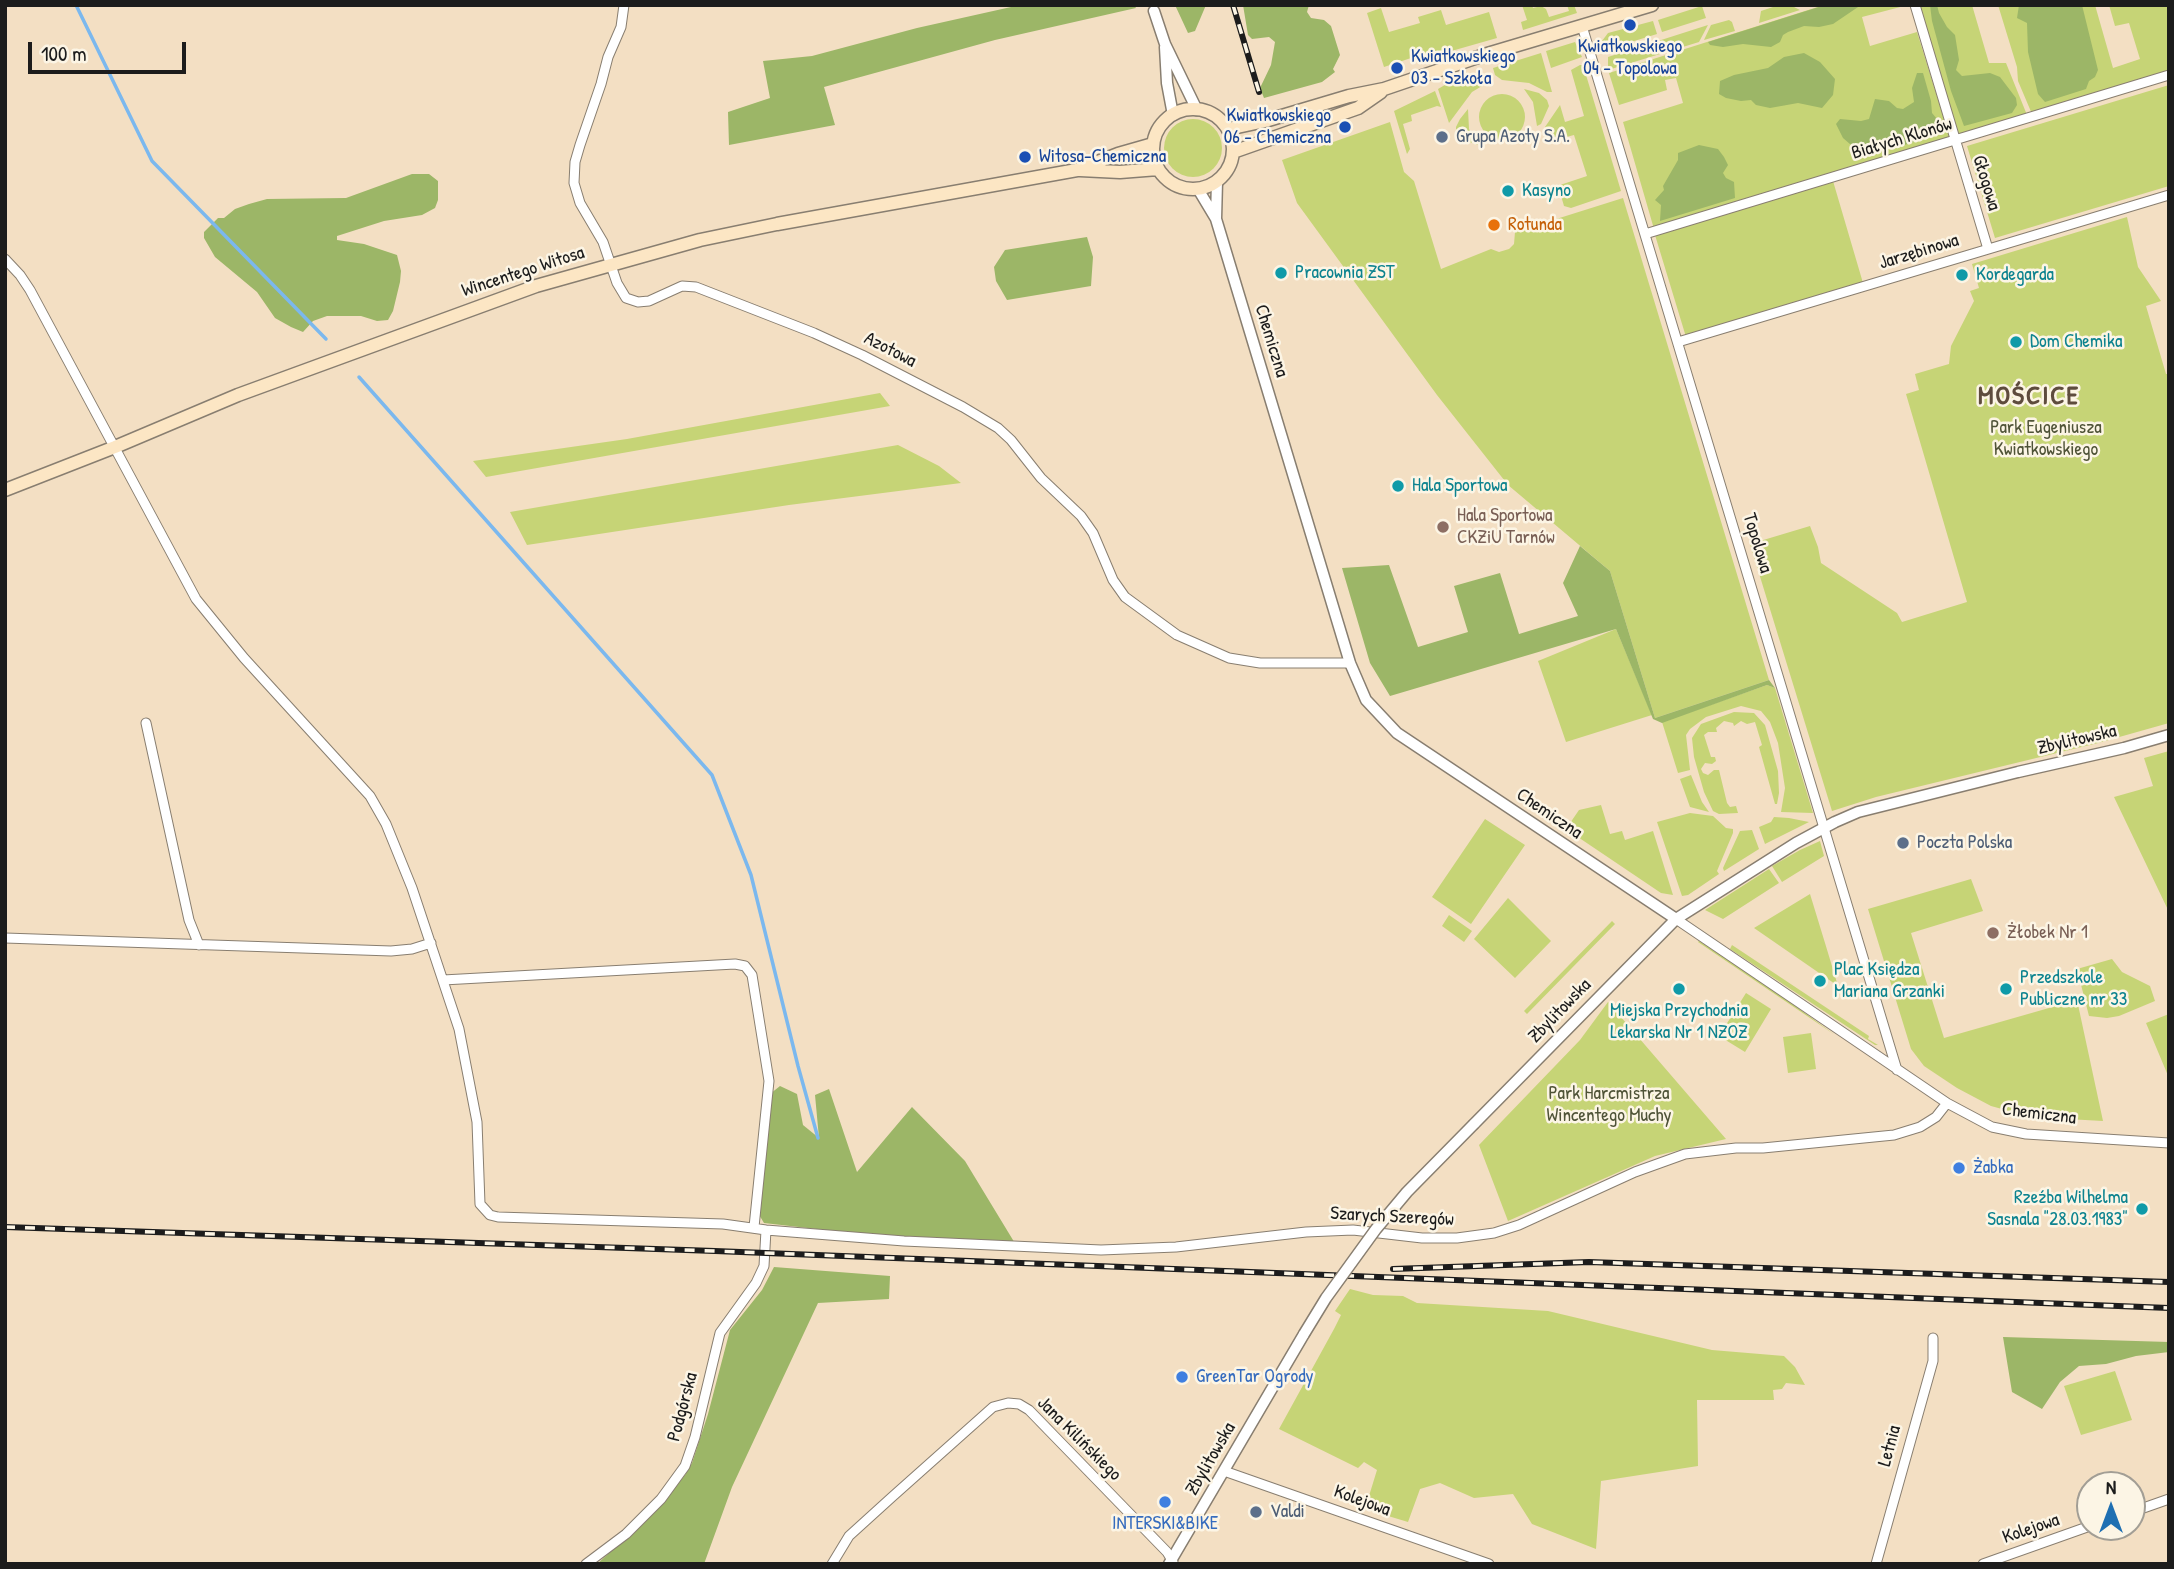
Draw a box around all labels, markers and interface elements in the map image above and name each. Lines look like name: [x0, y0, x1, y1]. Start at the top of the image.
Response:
marker: Kwiatkowskiego 04 - Topolowa: [1622, 17, 1638, 33]
scale bar: [32, 28, 189, 72]
place label: Kwiatkowskiego 04 - Topolowa: [1578, 36, 1682, 80]
text: 100 m: [41, 39, 87, 68]
place label: Kwiatkowskiego 03 - Szkoła: [1411, 46, 1515, 90]
marker: Kwiatkowskiego 03 - Szkoła: [1389, 60, 1405, 76]
place label: Kwiatkowskiego 06 - Chemiczna: [1224, 105, 1331, 149]
street label: Białych Klonów: [1849, 113, 1955, 165]
marker: Kwiatkowskiego 06 - Chemiczna: [1337, 119, 1353, 135]
place label: Grupa Azoty S.A.: [1456, 126, 1570, 148]
marker: Grupa Azoty S.A.: [1434, 129, 1450, 145]
place label: Witosa-Chemiczna: [1039, 146, 1166, 168]
marker: Witosa-Chemiczna: [1017, 149, 1033, 165]
street label: Głogowa: [1967, 153, 2005, 213]
place label: Kasyno: [1522, 180, 1571, 202]
marker: Kasyno: [1500, 183, 1516, 199]
place label: Rotunda: [1508, 214, 1562, 236]
marker: Rotunda: [1486, 217, 1502, 233]
street label: Jarzębinowa: [1876, 229, 1962, 275]
street label: Wincentego Witosa: [459, 241, 587, 303]
place label: Pracownia ZST: [1295, 262, 1395, 284]
place label: Kordegarda: [1976, 264, 2054, 286]
marker: Pracownia ZST: [1273, 265, 1289, 281]
marker: Kordegarda: [1954, 267, 1970, 283]
street label: Chemiczna: [1249, 302, 1293, 380]
street label: Azotowa: [860, 327, 920, 373]
place label: Dom Chemika: [2030, 331, 2122, 353]
marker: Dom Chemika: [2008, 334, 2024, 350]
district label: MOŚCICE: [1979, 381, 2079, 413]
park label: Park Eugeniusza Kwiatkowskiego: [1990, 417, 2102, 461]
place label: Hala Sportowa: [1412, 475, 1507, 497]
marker: Hala Sportowa: [1390, 478, 1406, 494]
place label: Hala Sportowa CKZiU Tarnów: [1457, 505, 1555, 549]
street label: Topolowa: [1737, 510, 1777, 576]
marker: Hala Sportowa CKZiU Tarnów: [1435, 519, 1451, 535]
street label: Zbylitowska: [2035, 720, 2119, 760]
street label: Chemiczna: [1512, 784, 1586, 844]
place label: Poczta Polska: [1917, 832, 2012, 854]
marker: Poczta Polska: [1895, 835, 1911, 851]
place label: Żłobek Nr 1: [2007, 922, 2088, 944]
marker: Żłobek Nr 1: [1985, 925, 2001, 941]
place label: Plac Księdza Mariana Grzanki: [1834, 959, 1945, 1003]
place label: Przedszkole Publiczne nr 33: [2020, 967, 2127, 1011]
marker: Plac Księdza Mariana Grzanki: [1812, 973, 1828, 989]
street label: Zbylitowska: [1524, 974, 1596, 1048]
marker: Miejska Przychodnia Lekarska Nr 1 NZOZ: [1671, 981, 1687, 997]
marker: Przedszkole Publiczne nr 33: [1998, 981, 2014, 997]
place label: Miejska Przychodnia Lekarska Nr 1 NZOZ: [1610, 1000, 1748, 1044]
park label: Park Harcmistrza Wincentego Muchy: [1547, 1083, 1671, 1127]
street label: Chemiczna: [2001, 1098, 2077, 1130]
place label: Żabka: [1973, 1157, 2013, 1179]
marker: Żabka: [1951, 1160, 1967, 1176]
place label: Rzeźba Wilhelma Sasnala "28.03.1983": [1987, 1187, 2128, 1231]
marker: Rzeźba Wilhelma Sasnala "28.03.1983": [2134, 1201, 2150, 1217]
street label: Szarych Szeregów: [1330, 1202, 1454, 1232]
place label: GreenTar Ogrody: [1196, 1366, 1314, 1388]
marker: GreenTar Ogrody: [1174, 1369, 1190, 1385]
street label: Podgórska: [663, 1370, 703, 1444]
street label: Jana Kilińskiego: [1032, 1392, 1126, 1486]
street label: Zbylitowska: [1181, 1418, 1241, 1500]
street label: Letnia: [1874, 1423, 1906, 1469]
north arrow: [2076, 1471, 2146, 1541]
text: N: [2106, 1474, 2116, 1500]
street label: Kolejowa: [1331, 1480, 1393, 1522]
marker: INTERSKI&BIKE: [1157, 1494, 1173, 1510]
place label: Valdi: [1270, 1501, 1305, 1523]
marker: Valdi: [1248, 1504, 1264, 1520]
street label: Kolejowa: [2000, 1509, 2062, 1549]
place label: INTERSKI&BIKE: [1112, 1513, 1218, 1535]

